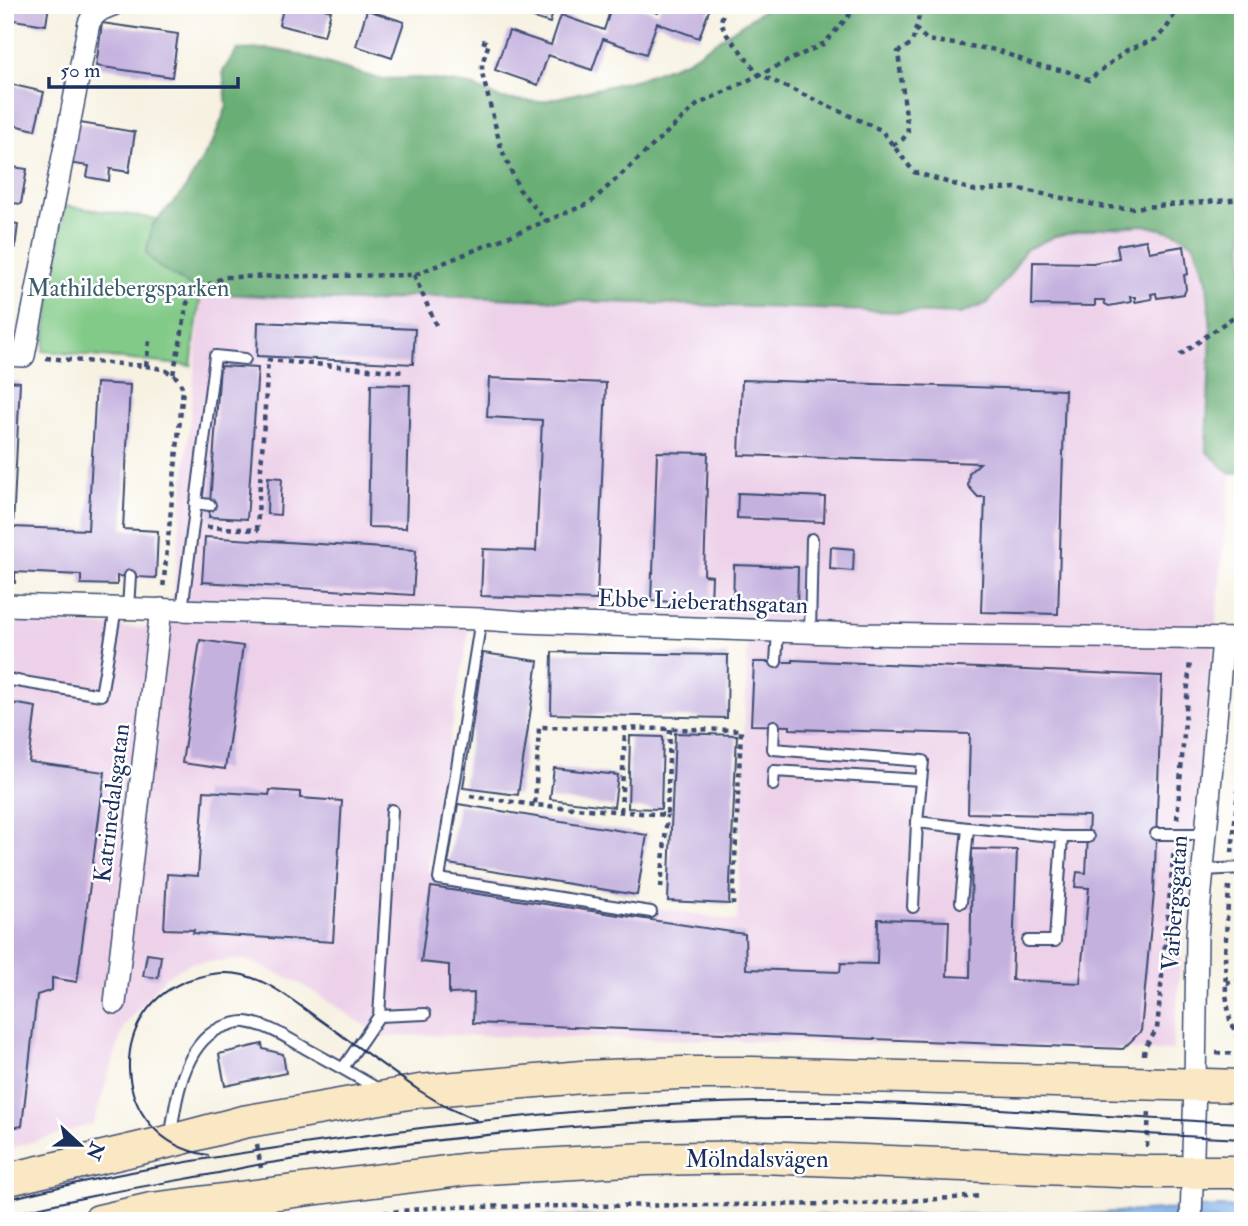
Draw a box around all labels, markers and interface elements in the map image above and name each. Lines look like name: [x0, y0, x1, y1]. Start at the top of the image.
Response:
scale bar: [49, 46, 238, 90]
text: 50 m: [60, 57, 101, 84]
park label: Mathildebergsparken: [27, 273, 229, 304]
street label: Ebbe Lieberathsgatan: [597, 583, 809, 621]
street label: Katrinedalsgatan: [87, 722, 137, 884]
street label: Varbergsgatan: [1155, 834, 1195, 972]
north arrow: [46, 1110, 116, 1180]
text: N: [80, 1138, 110, 1164]
street label: Mölndalsvägen: [685, 1144, 829, 1175]

